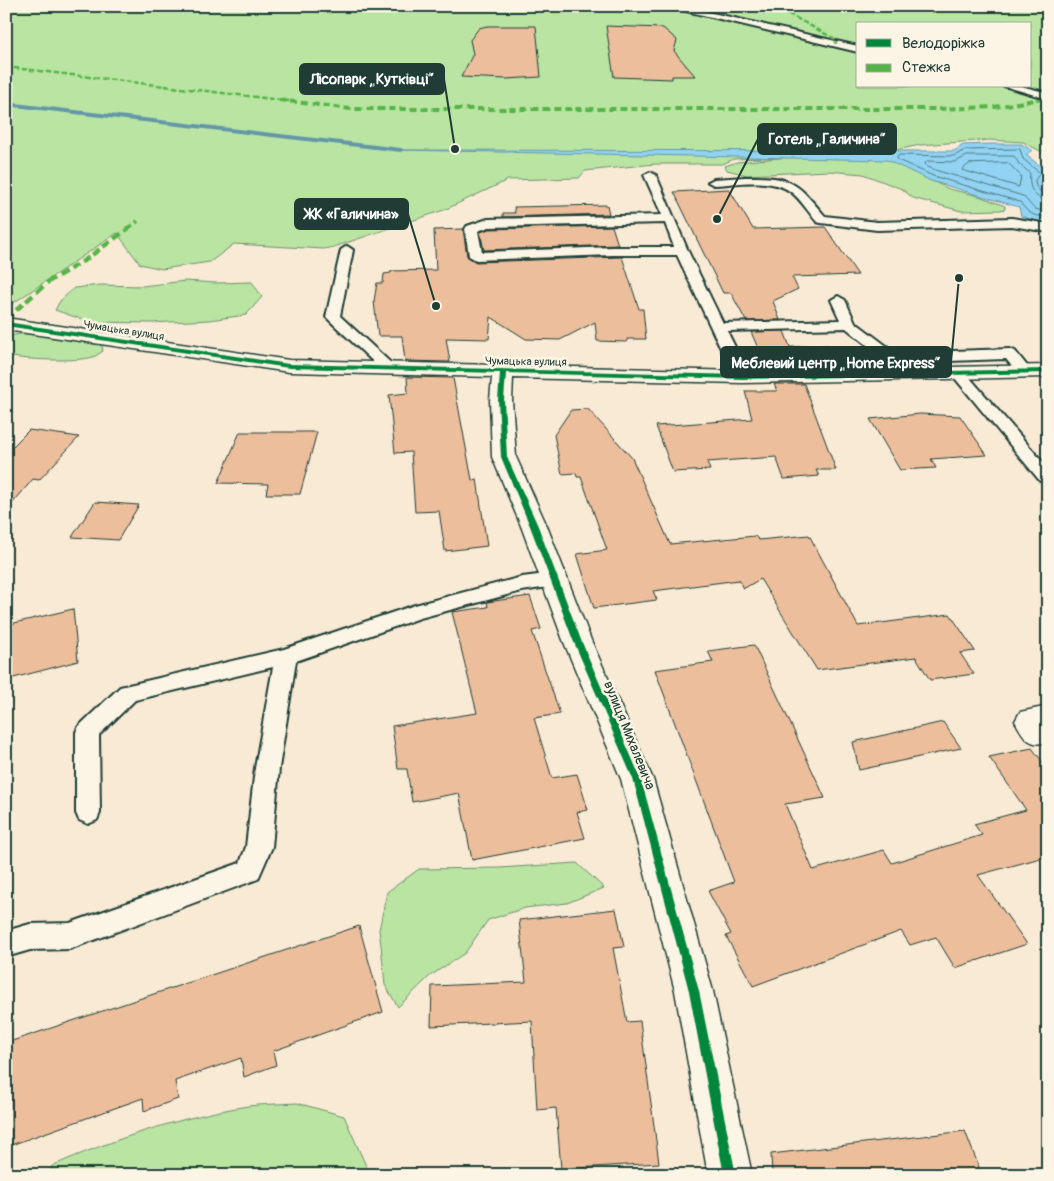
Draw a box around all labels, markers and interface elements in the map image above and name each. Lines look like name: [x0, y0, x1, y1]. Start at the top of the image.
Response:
legend: [856, 22, 1032, 88]
text: Велодоріжка: [902, 34, 985, 53]
text: Стежка: [902, 58, 951, 77]
callout: Лісопарк „Кутківці“: [300, 64, 444, 94]
text: Лісопарк „Кутківці“: [309, 70, 434, 89]
callout: Готель „Галичина“: [758, 124, 896, 154]
text: Готель „Галичина“: [768, 130, 886, 149]
callout: ЖК «Галичина»: [295, 199, 408, 229]
text: ЖК «Галичина»: [302, 205, 399, 224]
street label: Чумацька вулиця: [83, 318, 165, 343]
callout: Меблевий центр „Home Express“: [721, 347, 951, 377]
street label: Чумацька вулиця: [485, 354, 567, 369]
text: Меблевий центр „Home Express“: [731, 354, 941, 373]
street label: вулиця Михалевича: [600, 678, 659, 792]

